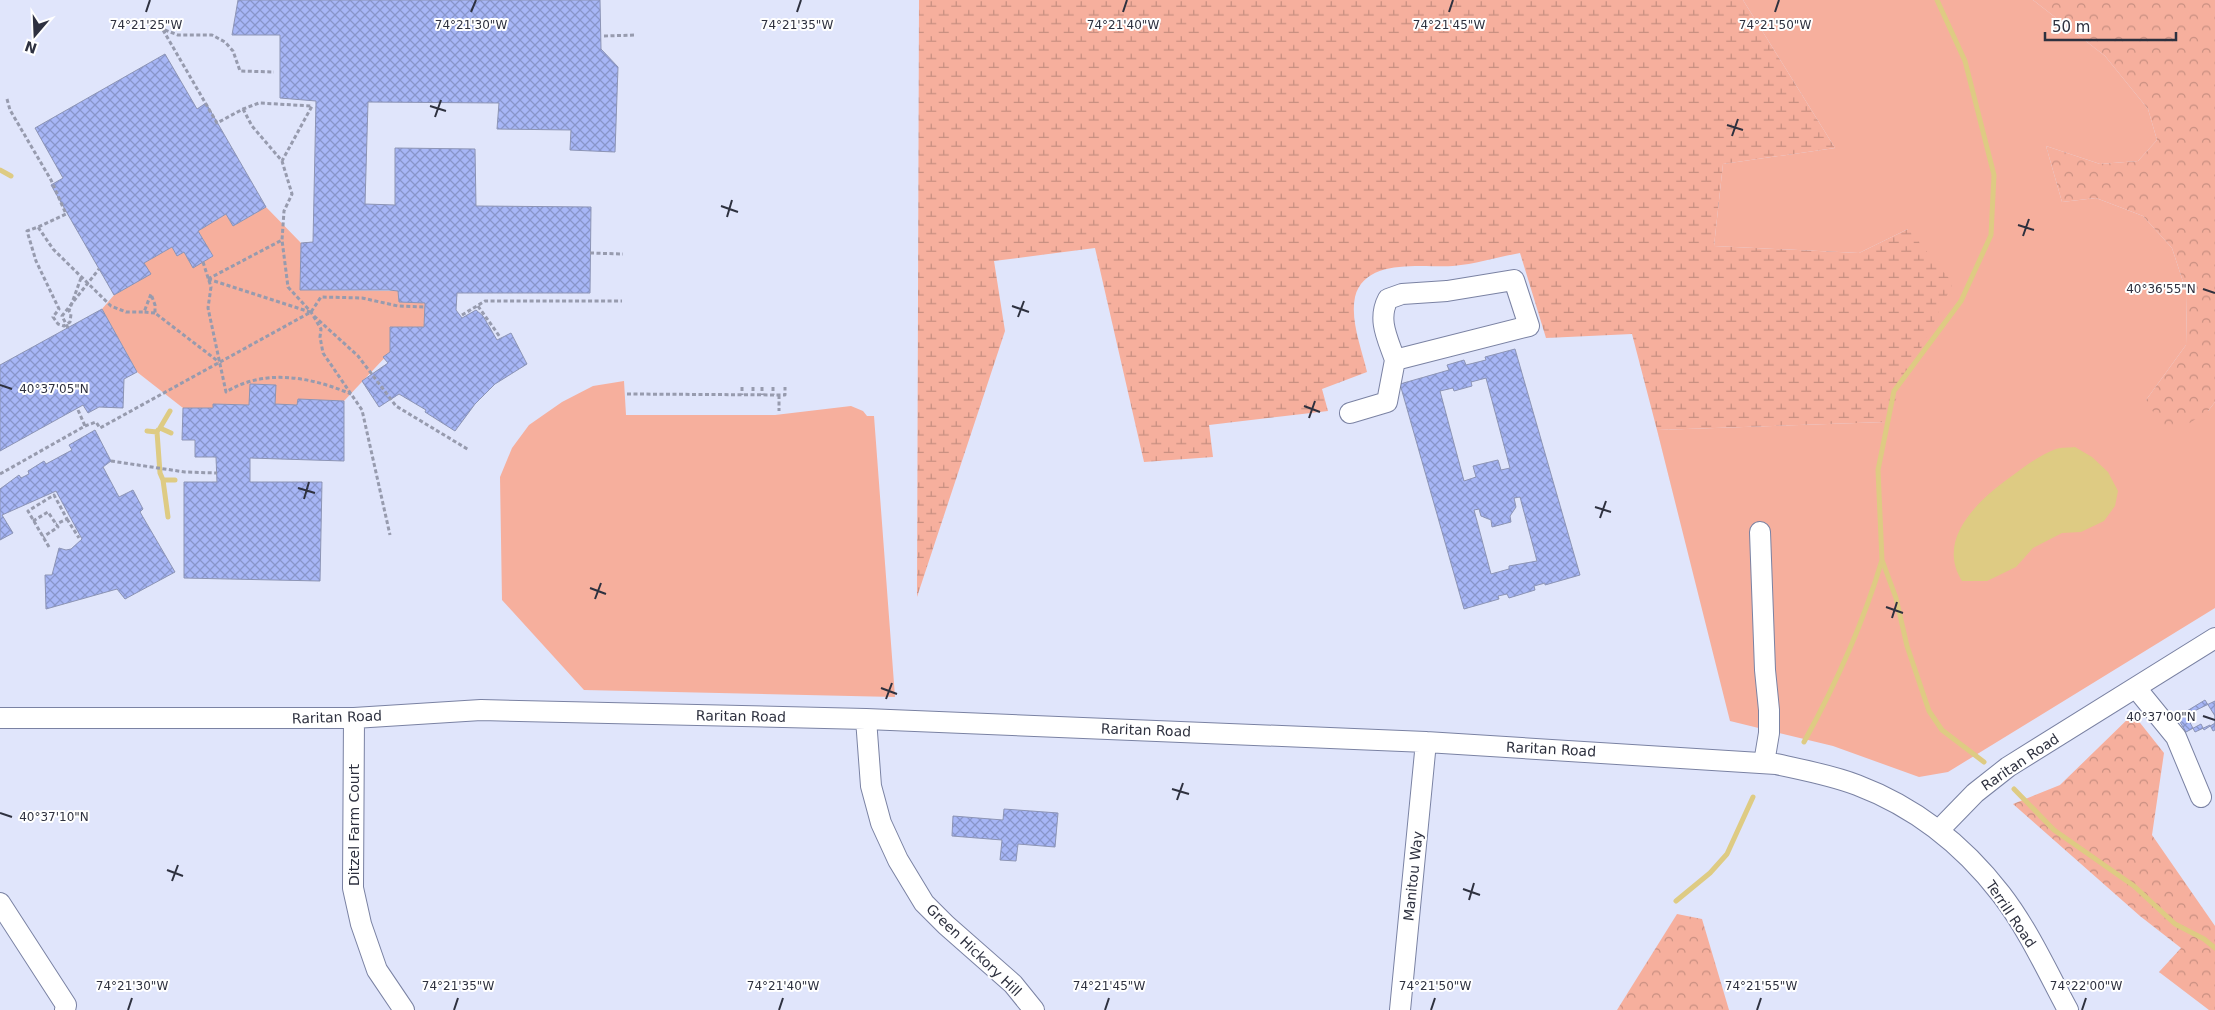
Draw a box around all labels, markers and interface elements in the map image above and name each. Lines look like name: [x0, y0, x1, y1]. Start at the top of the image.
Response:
north arrow: [10, 10, 60, 60]
scale bar: [2045, 10, 2176, 42]
text: 74°21'25"W: [110, 18, 182, 32]
text: 74°21'30"W: [435, 18, 507, 32]
text: 74°21'35"W: [761, 18, 833, 32]
text: 74°21'40"W: [1087, 18, 1159, 32]
text: 74°21'45"W: [1413, 18, 1485, 32]
text: 74°21'50"W: [1739, 18, 1811, 32]
text: 50 m: [2052, 18, 2090, 36]
text: N: [23, 38, 39, 57]
text: 40°36'55"N: [2126, 282, 2196, 296]
text: 40°37'05"N: [19, 382, 89, 396]
street label: Raritan Road: [292, 707, 382, 727]
street label: Raritan Road: [696, 707, 786, 725]
text: 40°37'00"N: [2126, 710, 2196, 724]
street label: Raritan Road: [1101, 720, 1191, 740]
street label: Raritan Road: [1978, 730, 2062, 794]
street label: Raritan Road: [1506, 739, 1596, 759]
street label: Ditzel Farm Court: [346, 764, 362, 886]
text: 40°37'10"N: [19, 810, 89, 824]
street label: Manitou Way: [1400, 830, 1426, 922]
street label: Terrill Road: [1982, 877, 2039, 951]
street label: Green Hickory Hill: [923, 901, 1025, 999]
text: 74°21'30"W: [96, 979, 168, 993]
text: 74°21'35"W: [422, 979, 494, 993]
text: 74°21'40"W: [747, 979, 819, 993]
text: 74°21'45"W: [1073, 979, 1145, 993]
text: 74°21'50"W: [1399, 979, 1471, 993]
text: 74°21'55"W: [1725, 979, 1797, 993]
text: 74°22'00"W: [2050, 979, 2122, 993]

